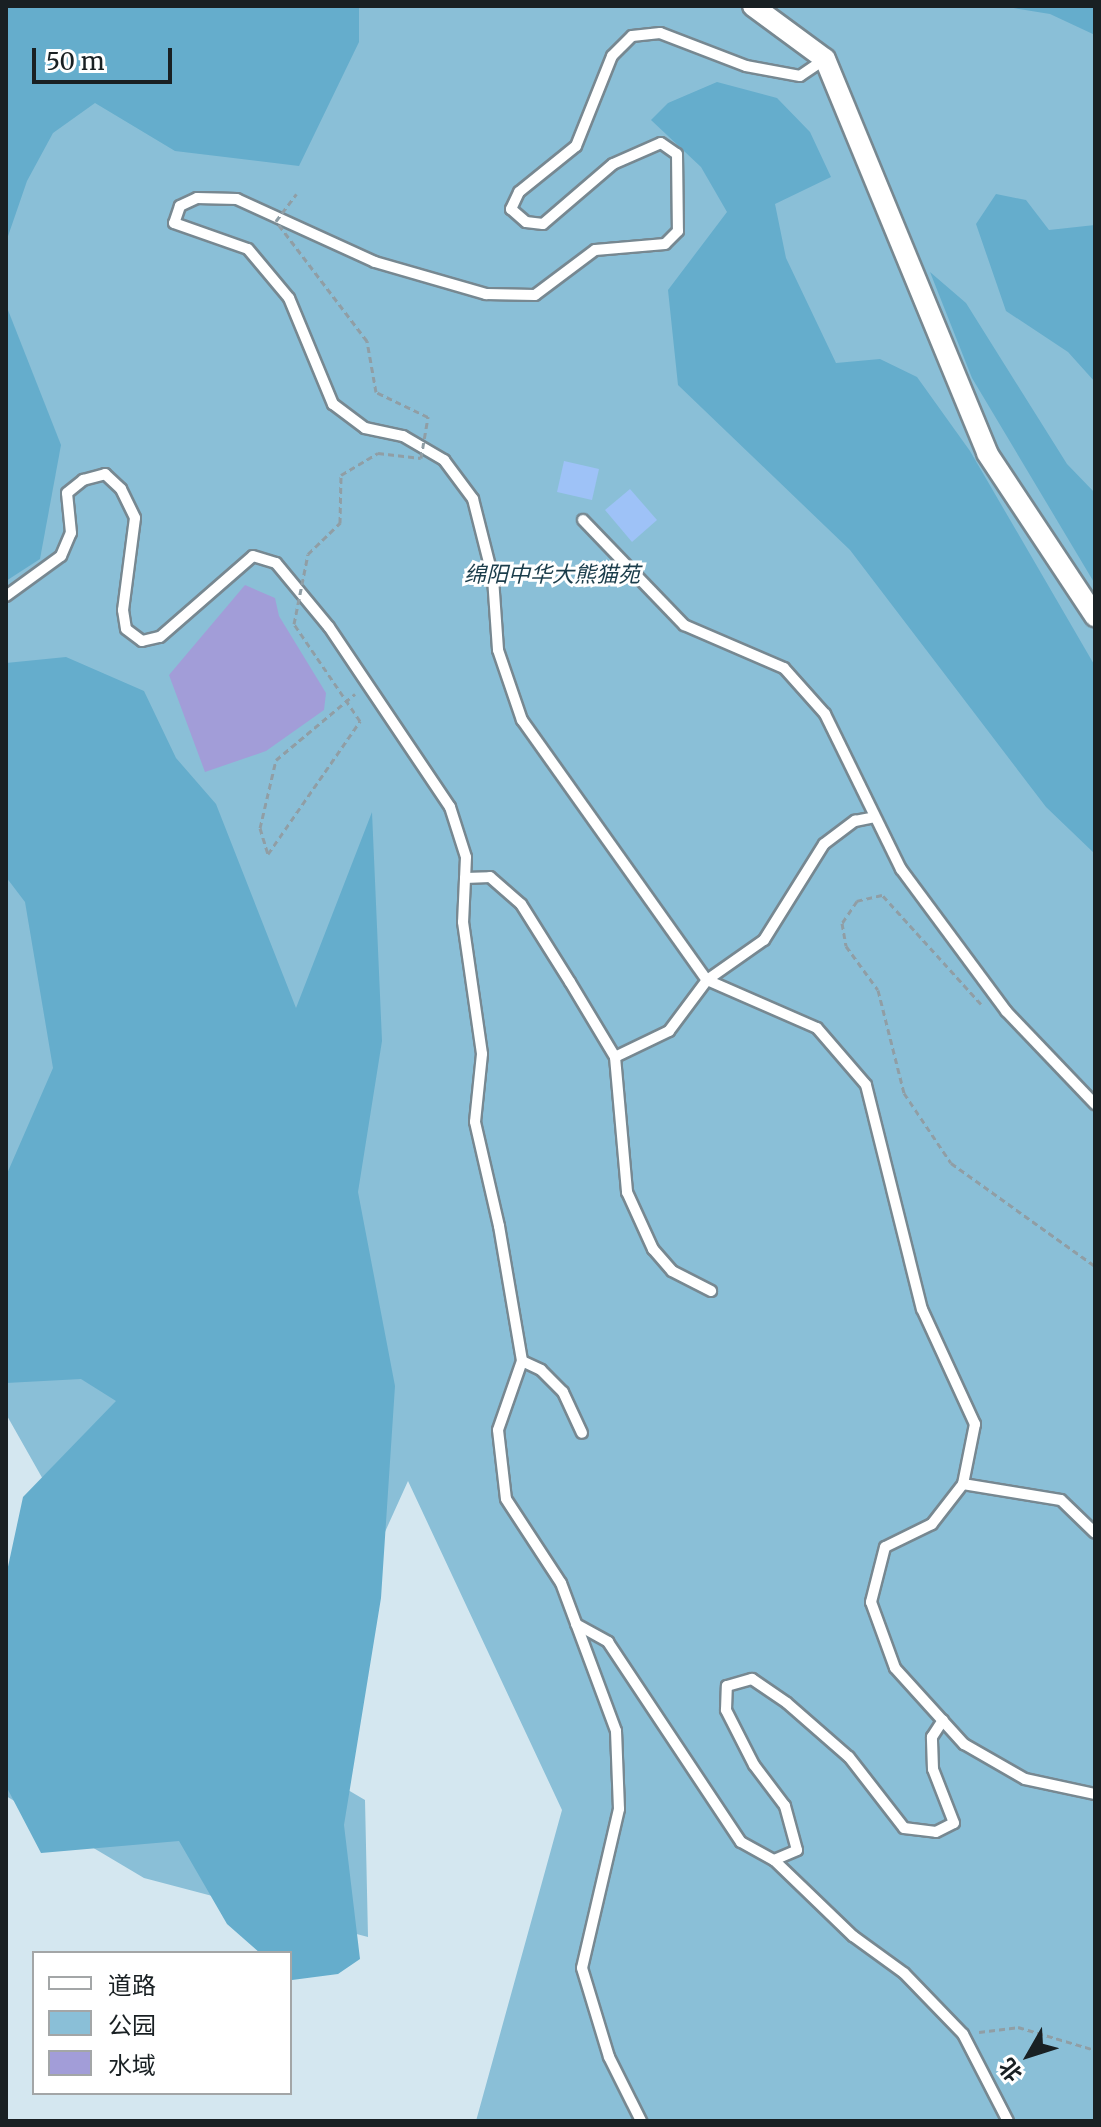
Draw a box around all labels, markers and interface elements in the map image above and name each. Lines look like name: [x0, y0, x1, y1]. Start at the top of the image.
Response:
scale bar: [36, 32, 176, 82]
text: 50 m: [46, 46, 105, 77]
park label: 绵阳中华大熊猫苑: [464, 562, 640, 588]
legend: [32, 1951, 292, 2095]
text: 道路: [108, 1970, 156, 2001]
text: 公园: [108, 2010, 156, 2041]
north arrow: [989, 2015, 1069, 2095]
text: 水域: [108, 2050, 156, 2081]
text: 北: [993, 2053, 1028, 2087]

